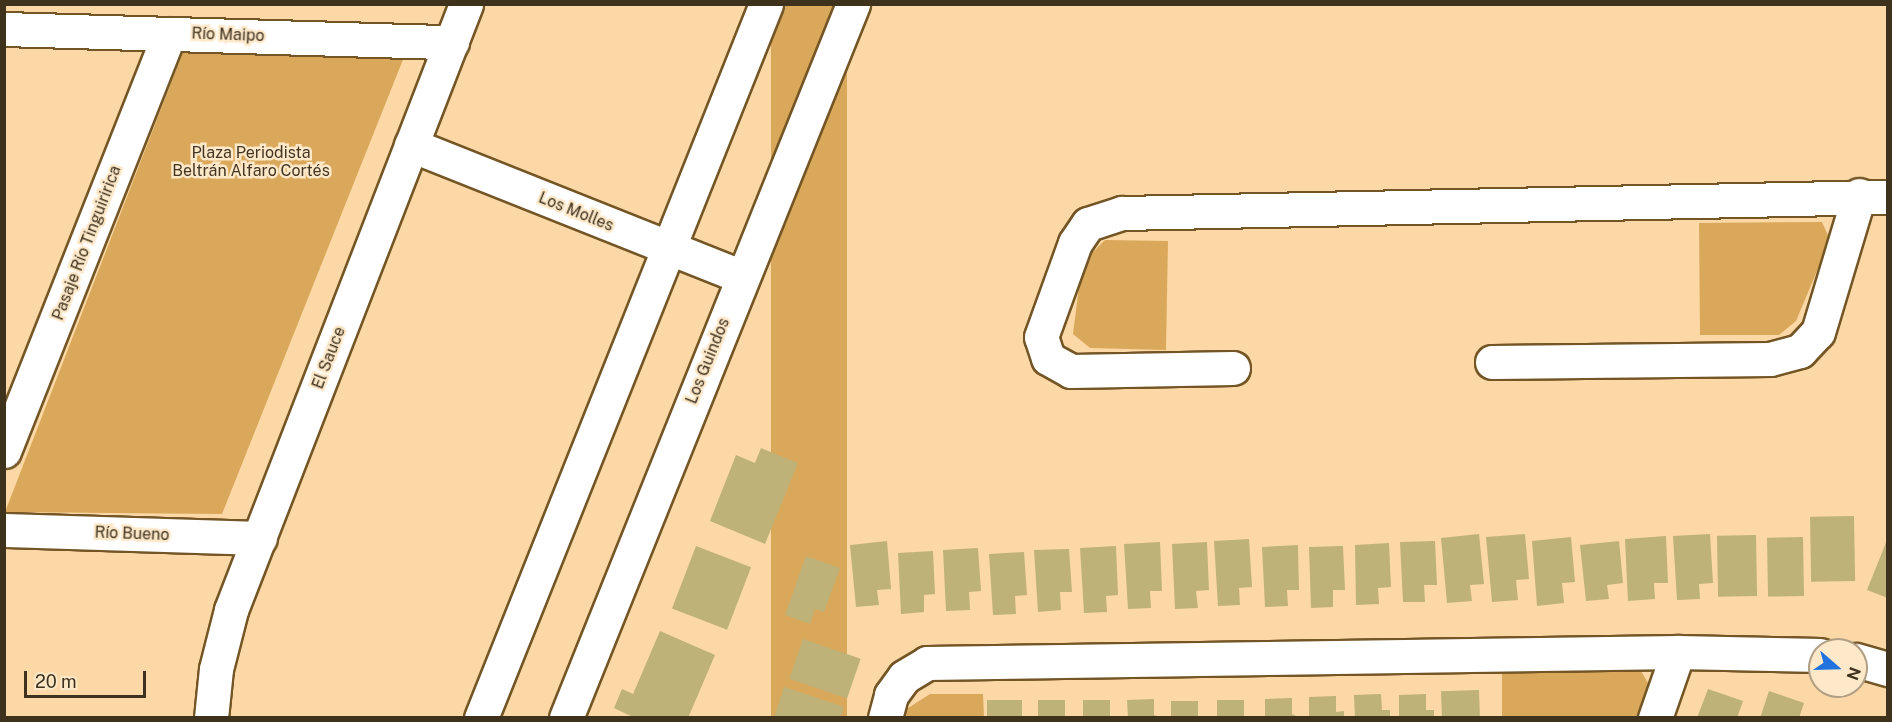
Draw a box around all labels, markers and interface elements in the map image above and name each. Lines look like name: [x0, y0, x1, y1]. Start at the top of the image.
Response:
street label: Río Maipo: [191, 24, 265, 46]
park label: Plaza Periodista Beltrán Alfaro Cortés: [172, 143, 330, 181]
street label: Pasaje Río Tinguiririca: [49, 163, 125, 323]
street label: Los Molles: [536, 188, 616, 236]
street label: Los Guindos: [682, 315, 734, 407]
street label: El Sauce: [308, 324, 350, 392]
street label: Río Bueno: [94, 523, 170, 545]
north arrow: [1808, 638, 1868, 698]
scale bar: [27, 659, 148, 697]
text: N: [1842, 665, 1865, 683]
text: 20 m: [35, 671, 77, 692]

